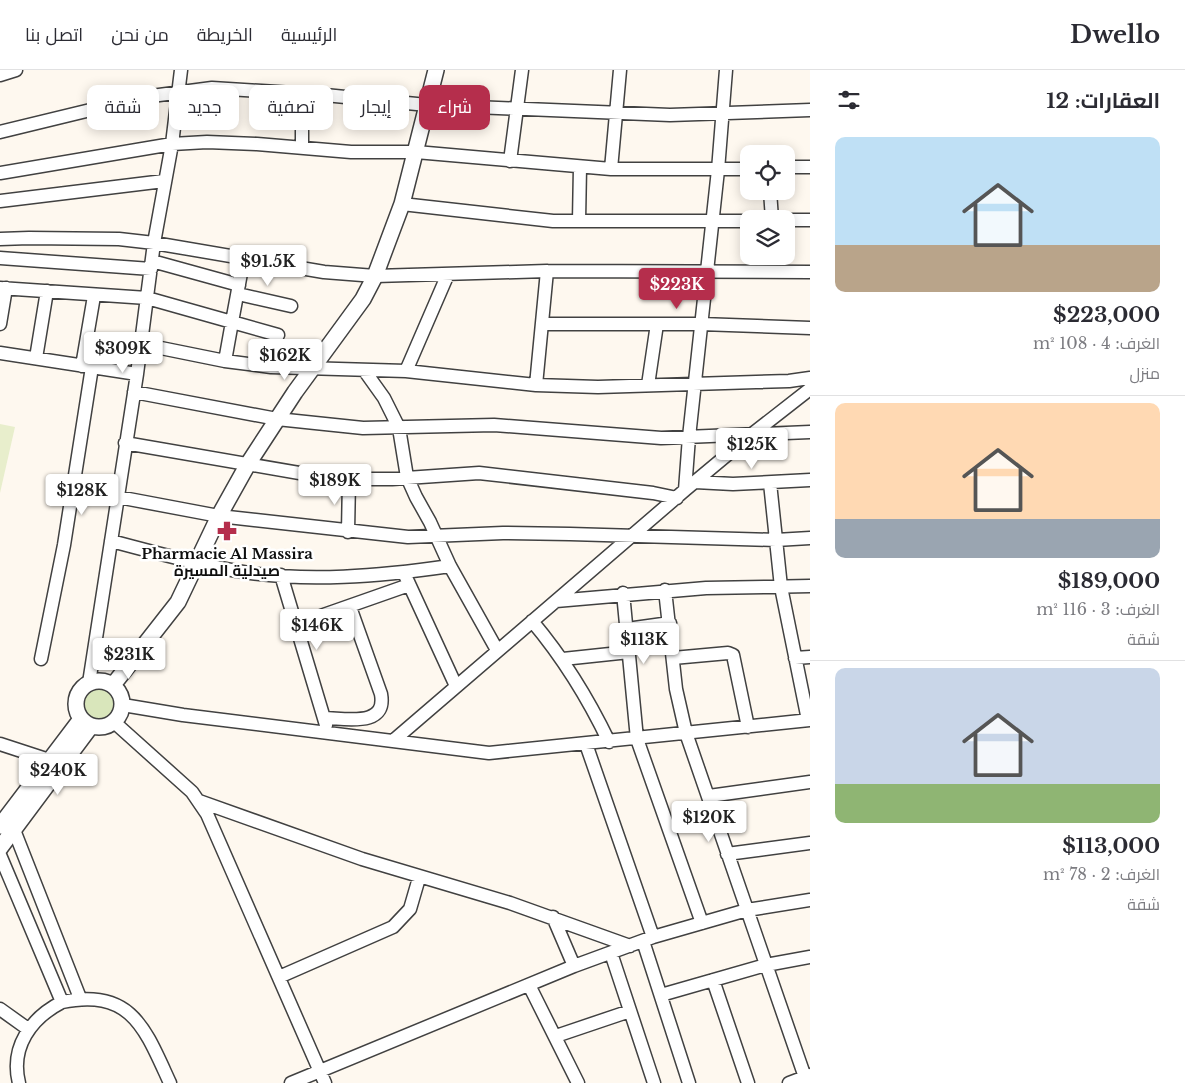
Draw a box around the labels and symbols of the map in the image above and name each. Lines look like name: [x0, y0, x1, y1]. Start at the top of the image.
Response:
pin: $91.5K: [227, 244, 309, 287]
pin: $223K: [642, 268, 712, 310]
pin: $309K: [88, 332, 158, 374]
pin: $162K: [250, 338, 320, 381]
pin: $125K: [717, 428, 787, 470]
pin: $189K: [300, 464, 370, 506]
pin: $128K: [47, 474, 117, 516]
pharmacy icon: Pharmacie Al Massira صيدلية المسيرة: [216, 520, 238, 542]
place label: Pharmacie Al Massira صيدلية المسيرة: [141, 544, 313, 580]
pin: $146K: [282, 608, 352, 651]
pin: $113K: [609, 622, 679, 665]
pin: $231K: [94, 638, 164, 680]
pin: $240K: [23, 754, 93, 796]
pin: $120K: [674, 800, 744, 843]

